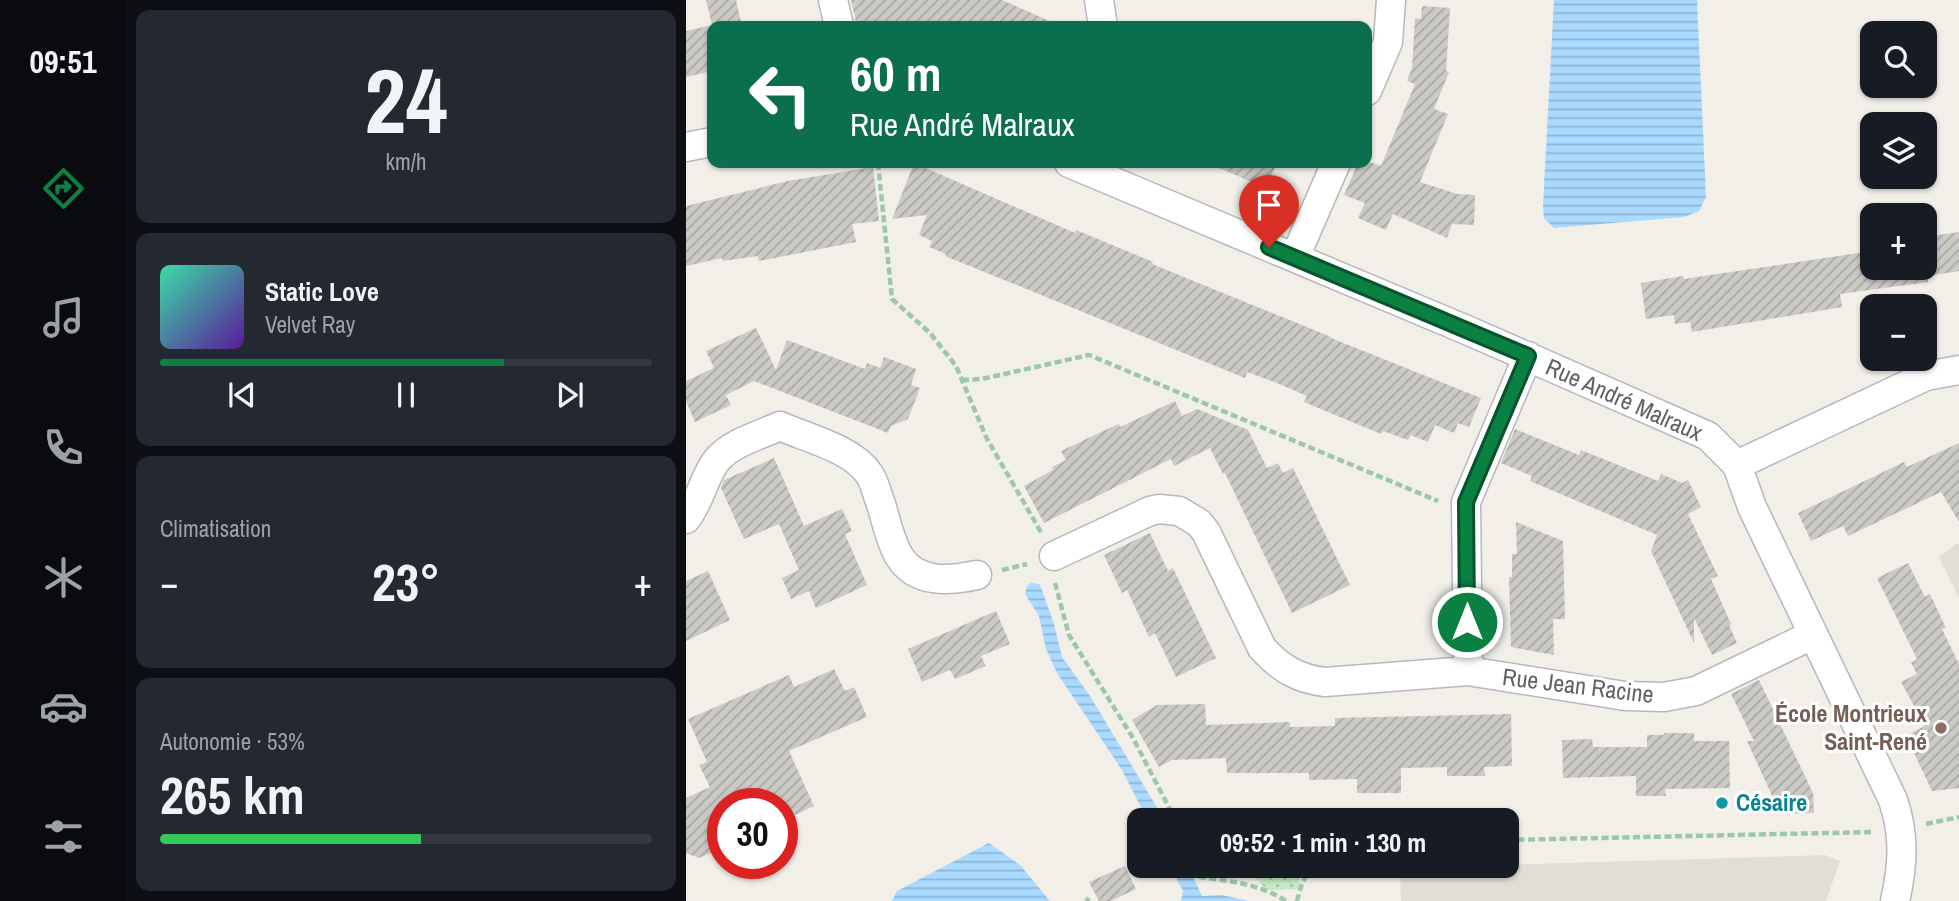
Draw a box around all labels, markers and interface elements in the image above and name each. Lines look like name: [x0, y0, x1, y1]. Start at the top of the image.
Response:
map controls: [1860, 21, 1937, 371]
button: search: [1860, 21, 1937, 98]
text: 24: [365, 39, 448, 161]
text: 09:51: [29, 40, 97, 83]
text: 60 m: [850, 40, 942, 106]
icon: left: [735, 49, 826, 140]
text: Rue André Malraux: [850, 103, 1075, 146]
button: layers: [1860, 112, 1937, 189]
text: km/h: [386, 146, 426, 177]
icon: directions: [39, 164, 88, 213]
pin: [1239, 175, 1299, 247]
icon: arrive: [1250, 186, 1288, 224]
button: +: [1860, 203, 1937, 280]
text: Static Love: [265, 274, 379, 309]
icon: music: [39, 293, 88, 342]
button: −: [1860, 294, 1937, 371]
text: Velvet Ray: [265, 309, 355, 340]
street label: Rue André Malraux: [1541, 350, 1708, 448]
icon: previous: [223, 376, 261, 414]
icon: pause: [387, 376, 425, 414]
icon: next: [551, 376, 589, 414]
icon: phone: [39, 423, 88, 472]
text: Climatisation: [160, 513, 271, 544]
text: 23°: [372, 547, 440, 617]
icon: climate: [39, 553, 88, 602]
text: −: [160, 557, 178, 608]
text: +: [634, 557, 652, 608]
position arrow: [1430, 585, 1504, 659]
street label: Rue Jean Racine: [1501, 660, 1656, 710]
icon: car: [39, 682, 88, 731]
place label: École Montrieux Saint-René: [1775, 697, 1927, 757]
marker: École Montrieux Saint-René: [1933, 720, 1949, 736]
text: Autonomie · 53%: [160, 726, 305, 757]
text: 265 km: [160, 760, 305, 830]
place label: Césaire: [1736, 786, 1807, 818]
speed limit sign: 30: [707, 788, 798, 879]
marker: Césaire: [1714, 795, 1730, 811]
icon: filters: [39, 812, 88, 861]
text: 09:52 · 1 min · 130 m: [1220, 825, 1426, 860]

